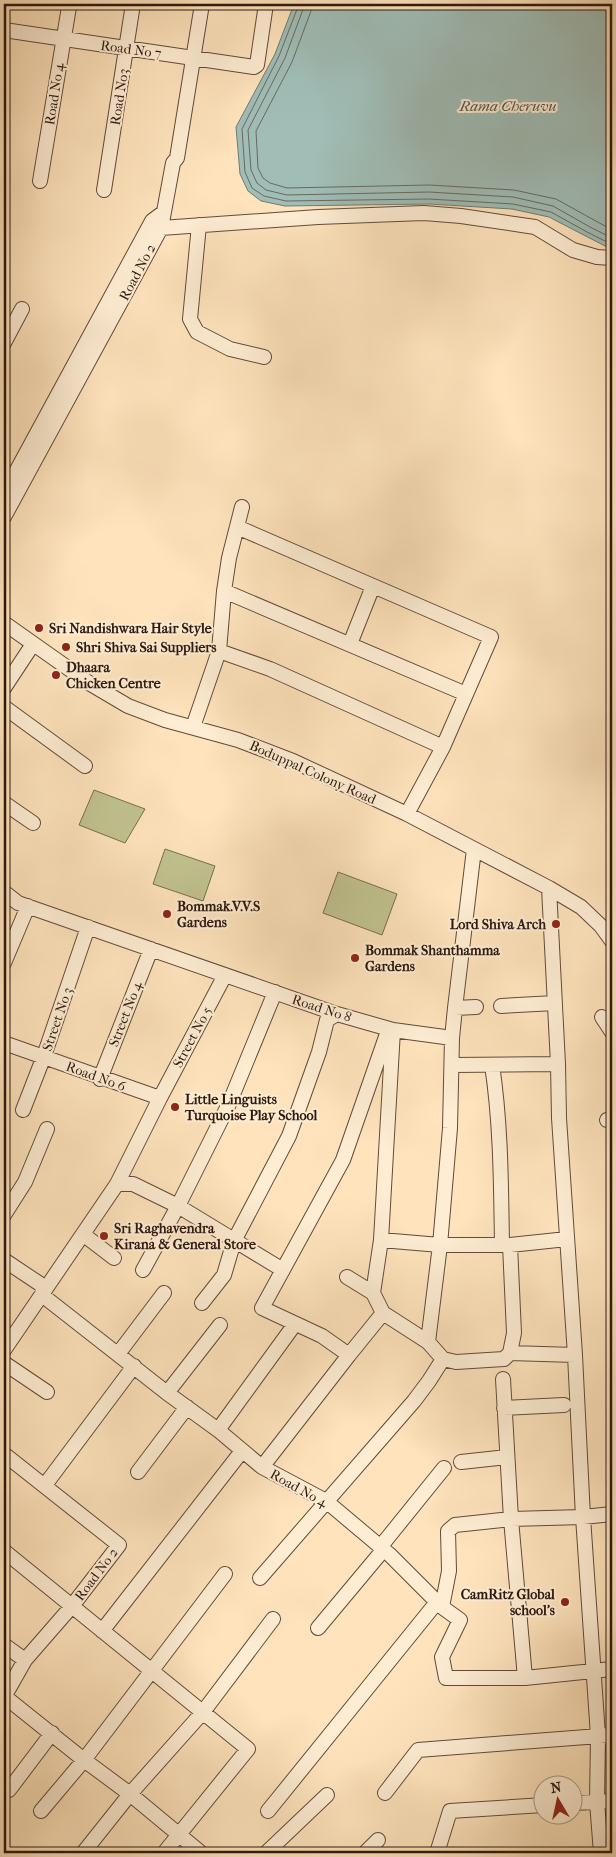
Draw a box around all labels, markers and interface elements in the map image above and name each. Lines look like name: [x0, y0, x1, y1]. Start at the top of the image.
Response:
street label: Road No 7: [99, 37, 163, 62]
street label: Road No 4: [41, 61, 68, 126]
street label: Road No3: [107, 67, 132, 127]
water label: Rama Cheruvu: [458, 97, 557, 115]
street label: Road No 2: [115, 241, 159, 304]
place label: Sri Nandishwara Hair Style: [49, 620, 212, 637]
marker: Sri Nandishwara Hair Style: [33, 622, 45, 634]
place label: Shri Shiva Sai Suppliers: [76, 639, 217, 656]
marker: Shri Shiva Sai Suppliers: [60, 641, 72, 653]
place label: Dhaara Chicken Centre: [66, 659, 161, 692]
marker: Dhaara Chicken Centre: [50, 669, 62, 681]
street label: Boduppal Colony Road: [247, 737, 379, 808]
place label: Bommak.V.V.S Gardens: [177, 898, 260, 931]
marker: Bommak.V.V.S Gardens: [161, 908, 173, 920]
place label: Lord Shiva Arch: [450, 916, 547, 933]
marker: Lord Shiva Arch: [550, 918, 562, 930]
place label: Bommak Shanthamma Gardens: [365, 942, 500, 975]
marker: Bommak Shanthamma Gardens: [349, 952, 361, 964]
street label: Street No 4: [105, 978, 146, 1049]
street label: Street No 3: [39, 985, 76, 1053]
street label: Road No 8: [290, 991, 354, 1026]
street label: Street No 5: [169, 1004, 216, 1071]
street label: Road No 6: [64, 1058, 128, 1095]
place label: Little Linguists Turquoise Play School: [184, 1091, 318, 1124]
marker: Little Linguists Turquoise Play School: [169, 1101, 181, 1113]
place label: Sri Raghavendra Kirana & General Store: [114, 1220, 256, 1253]
marker: Sri Raghavendra Kirana & General Store: [98, 1230, 110, 1242]
street label: Road No 4: [267, 1466, 331, 1511]
street label: Road No 2: [71, 1544, 122, 1604]
place label: CamRitz Global school's: [461, 1586, 556, 1619]
marker: CamRitz Global school's: [559, 1596, 571, 1608]
north arrow: [534, 1774, 584, 1824]
text: N: [549, 1778, 563, 1797]

